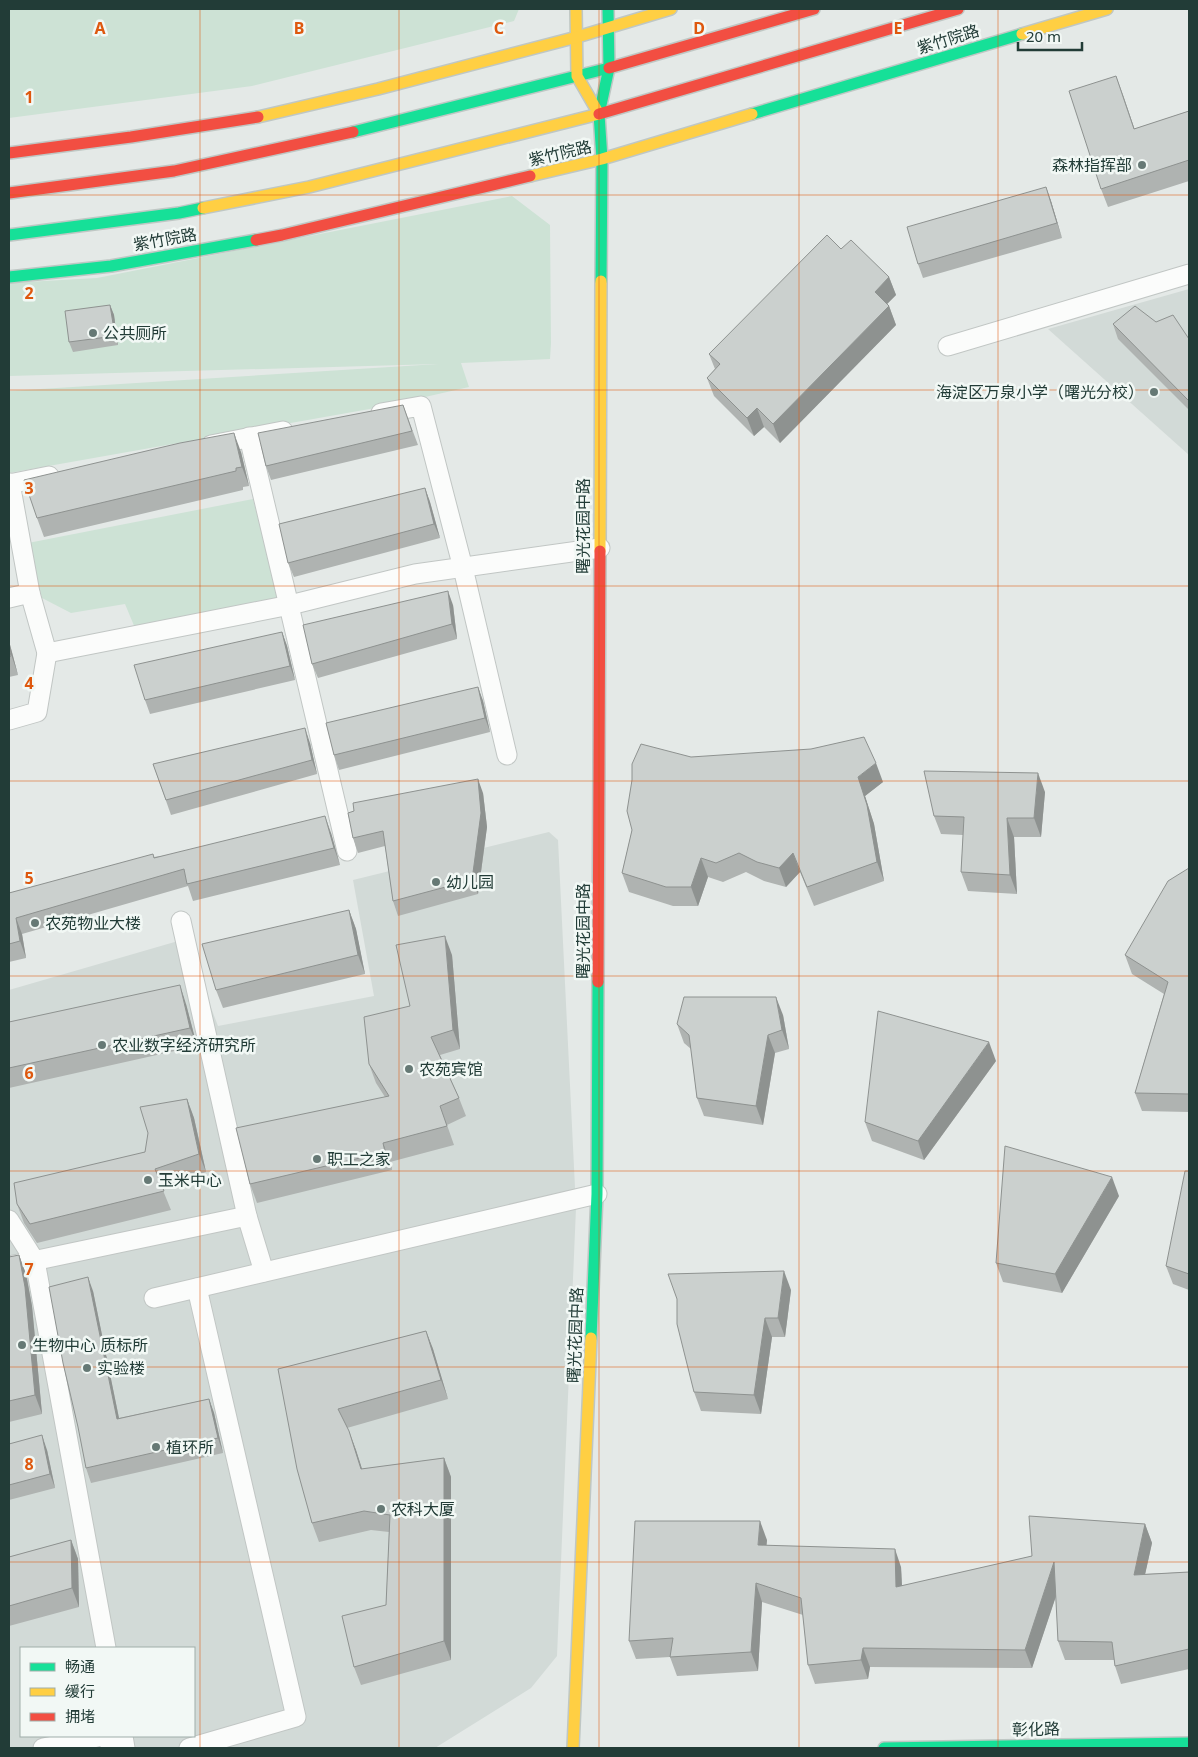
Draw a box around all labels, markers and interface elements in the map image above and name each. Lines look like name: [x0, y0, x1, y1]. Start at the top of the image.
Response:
text: A: [94, 17, 106, 39]
text: B: [294, 17, 304, 39]
text: C: [494, 17, 504, 39]
text: D: [693, 17, 705, 39]
text: E: [894, 17, 903, 39]
street label: 紫竹院路: [914, 19, 982, 59]
scale bar: [1018, 20, 1082, 52]
text: 20 m: [1026, 26, 1061, 46]
text: 1: [24, 86, 34, 108]
street label: 紫竹院路: [526, 135, 594, 171]
place label: 森林指挥部: [1052, 154, 1132, 176]
marker: 森林指挥部: [1136, 159, 1148, 171]
street label: 紫竹院路: [132, 223, 198, 255]
text: 2: [24, 282, 34, 304]
place label: 公共厕所: [103, 322, 167, 344]
marker: 公共厕所: [87, 327, 99, 339]
place label: 海淀区万泉小学（曙光分校）: [936, 381, 1144, 403]
marker: 海淀区万泉小学（曙光分校）: [1148, 386, 1160, 398]
text: 3: [24, 477, 34, 499]
street label: 曙光花园中路: [572, 478, 594, 574]
text: 4: [24, 672, 34, 694]
text: 5: [24, 867, 34, 889]
place label: 幼儿园: [446, 871, 494, 893]
marker: 幼儿园: [430, 876, 442, 888]
street label: 曙光花园中路: [572, 883, 594, 979]
place label: 农苑物业大楼: [45, 912, 141, 934]
marker: 农苑物业大楼: [29, 917, 41, 929]
place label: 农业数字经济研究所: [112, 1034, 256, 1056]
marker: 农业数字经济研究所: [96, 1039, 108, 1051]
place label: 农苑宾馆: [419, 1058, 483, 1080]
text: 6: [24, 1062, 34, 1084]
marker: 农苑宾馆: [403, 1063, 415, 1075]
place label: 职工之家: [327, 1148, 391, 1170]
marker: 职工之家: [311, 1153, 323, 1165]
place label: 玉米中心: [158, 1169, 222, 1191]
marker: 玉米中心: [142, 1174, 154, 1186]
text: 7: [24, 1258, 34, 1280]
street label: 曙光花园中路: [562, 1287, 588, 1383]
place label: 生物中心 质标所: [32, 1334, 148, 1356]
marker: 生物中心 质标所: [16, 1339, 28, 1351]
place label: 实验楼: [97, 1357, 145, 1379]
marker: 实验楼: [81, 1362, 93, 1374]
place label: 植环所: [166, 1436, 214, 1458]
marker: 植环所: [150, 1441, 162, 1453]
text: 8: [24, 1453, 34, 1475]
place label: 农科大厦: [391, 1498, 455, 1520]
marker: 农科大厦: [375, 1503, 387, 1515]
legend: [20, 1647, 195, 1737]
text: 畅通: [65, 1656, 95, 1676]
text: 缓行: [65, 1681, 95, 1701]
text: 拥堵: [65, 1706, 95, 1726]
street label: 彰化路: [1012, 1718, 1060, 1740]

